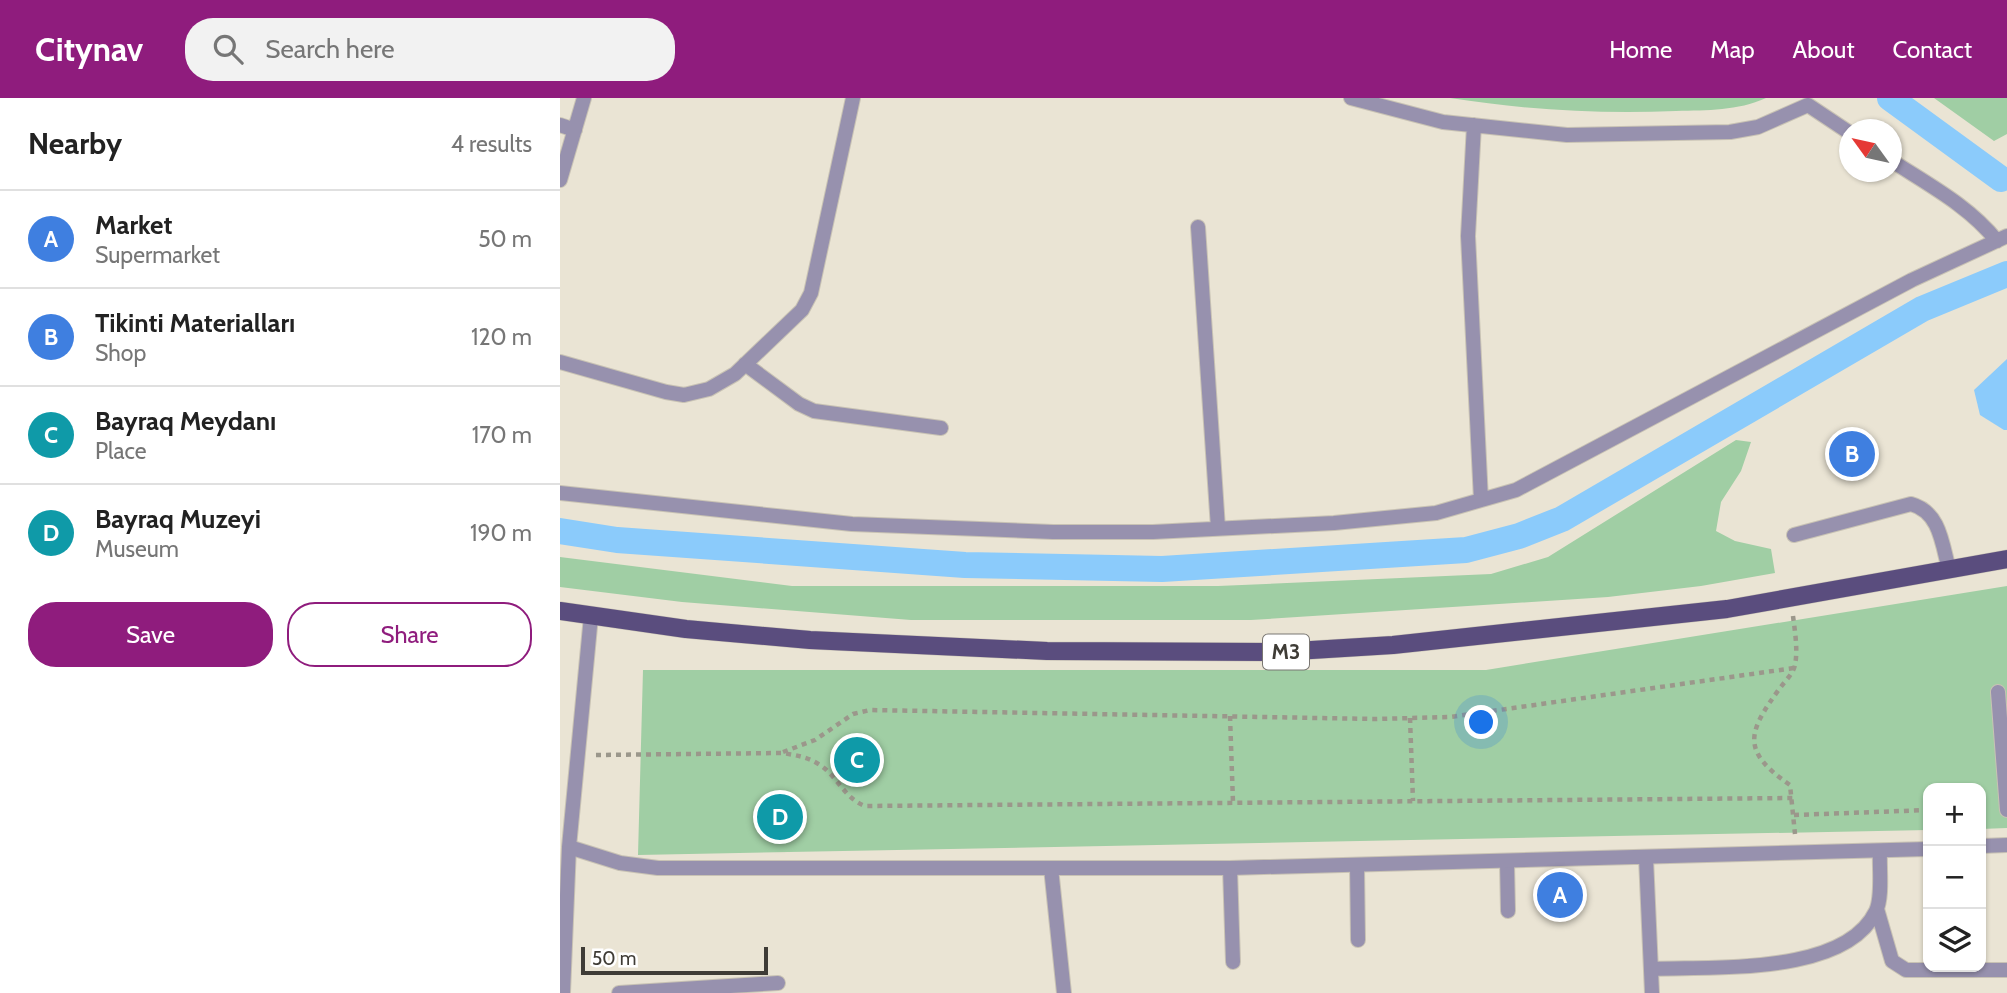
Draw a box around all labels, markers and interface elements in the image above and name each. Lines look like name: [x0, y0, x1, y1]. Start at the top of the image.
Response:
search box: [185, 18, 675, 81]
text: Citynav: [35, 29, 143, 69]
icon: search: [209, 30, 247, 68]
text: Search here: [265, 33, 394, 65]
text: Home: [1609, 35, 1672, 64]
text: Map: [1710, 35, 1755, 64]
text: About: [1793, 35, 1855, 64]
text: Contact: [1893, 35, 1972, 64]
north arrow: [1839, 119, 1902, 182]
text: Nearby: [28, 125, 122, 162]
text: 4 results: [451, 130, 532, 158]
text: Market: [95, 209, 172, 241]
text: A: [44, 225, 58, 253]
text: 50 m: [478, 225, 532, 253]
text: Supermarket: [95, 241, 220, 269]
text: Tikinti Materialları: [95, 307, 295, 339]
text: B: [44, 323, 58, 351]
text: 120 m: [471, 323, 532, 351]
text: Shop: [95, 339, 146, 367]
text: Bayraq Meydanı: [95, 405, 276, 437]
text: C: [44, 421, 58, 449]
text: 170 m: [472, 421, 532, 449]
pin: B: [1829, 428, 1875, 480]
text: Place: [95, 437, 147, 465]
text: Bayraq Muzeyi: [95, 503, 261, 535]
text: D: [43, 519, 59, 547]
text: 190 m: [470, 519, 532, 547]
text: Museum: [95, 535, 179, 563]
button: Save: [28, 602, 273, 667]
button: Share: [287, 602, 532, 667]
road number: M3: [1263, 634, 1309, 670]
your location: [1464, 705, 1498, 739]
pin: C: [834, 734, 880, 786]
map controls: [1923, 783, 1986, 972]
button: +: [1923, 783, 1986, 846]
pin: D: [757, 791, 803, 843]
button: −: [1923, 846, 1986, 909]
pin: A: [1537, 869, 1583, 921]
button: layers: [1923, 909, 1986, 972]
scale bar: [581, 944, 768, 976]
text: 50 m: [592, 947, 636, 970]

